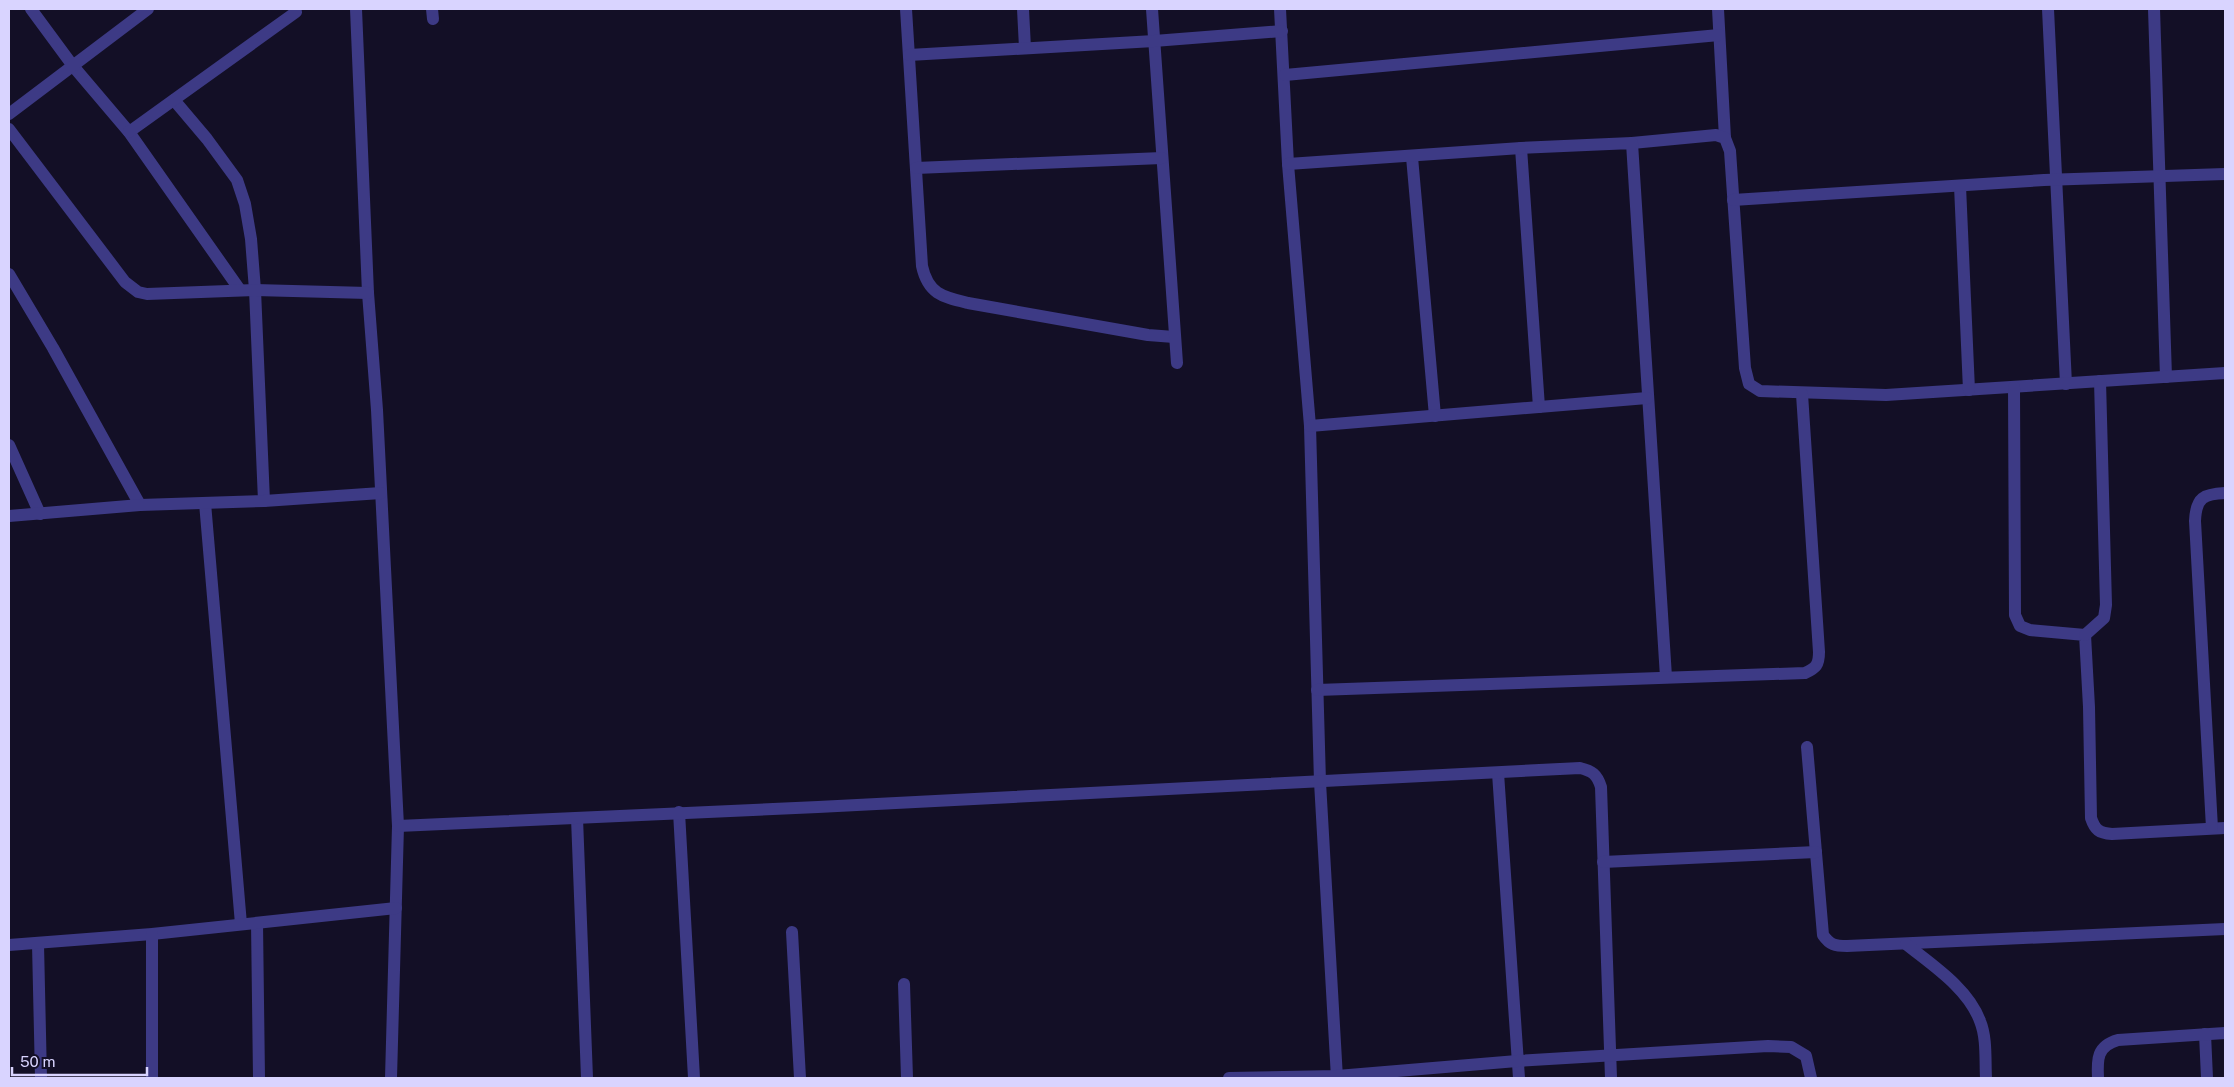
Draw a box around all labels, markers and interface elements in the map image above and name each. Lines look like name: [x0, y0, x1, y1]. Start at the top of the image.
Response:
scale bar: [12, 1044, 148, 1076]
text: 50 m: [20, 1053, 55, 1070]

